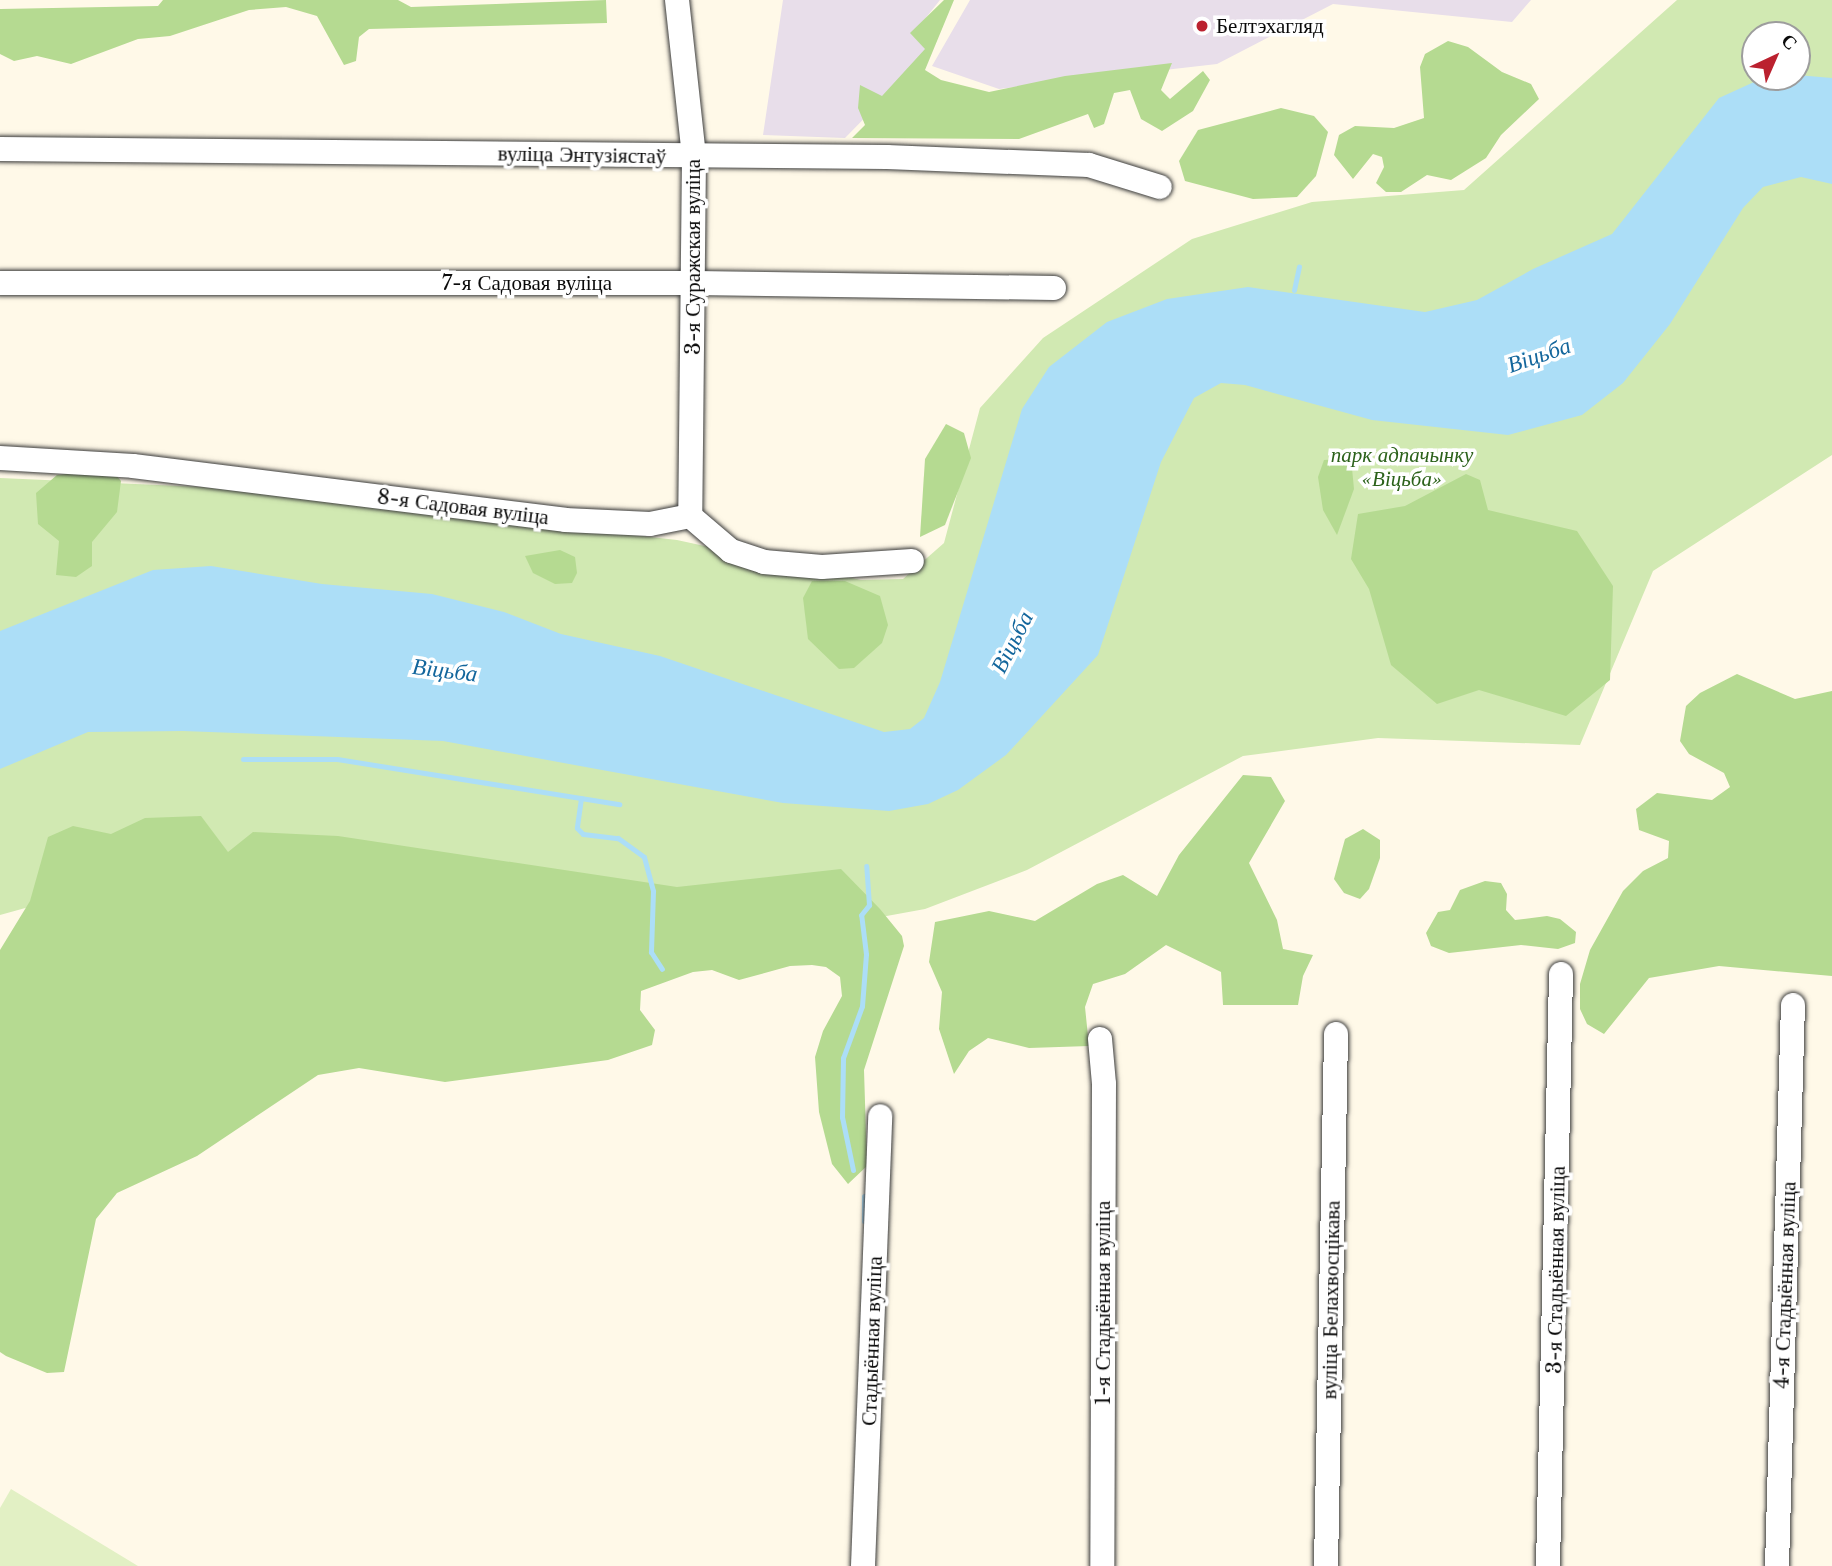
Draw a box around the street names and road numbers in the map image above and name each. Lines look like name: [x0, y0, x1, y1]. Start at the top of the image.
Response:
street label: вуліца Энтузіястаў: [498, 141, 666, 169]
street label: 3-я Суражская вуліца: [680, 159, 706, 355]
street label: 7-я Садовая вуліца: [442, 270, 612, 296]
street label: 8-я Садовая вуліца: [376, 484, 550, 530]
street label: 3-я Стадыённая вуліца: [1542, 1166, 1570, 1374]
street label: 4-я Стадыённая вуліца: [1769, 1181, 1801, 1389]
street label: вуліца Белахвосцікава: [1317, 1200, 1345, 1400]
street label: 1-я Стадыённая вуліца: [1090, 1201, 1116, 1405]
street label: Стадыённая вуліца: [856, 1256, 888, 1426]

